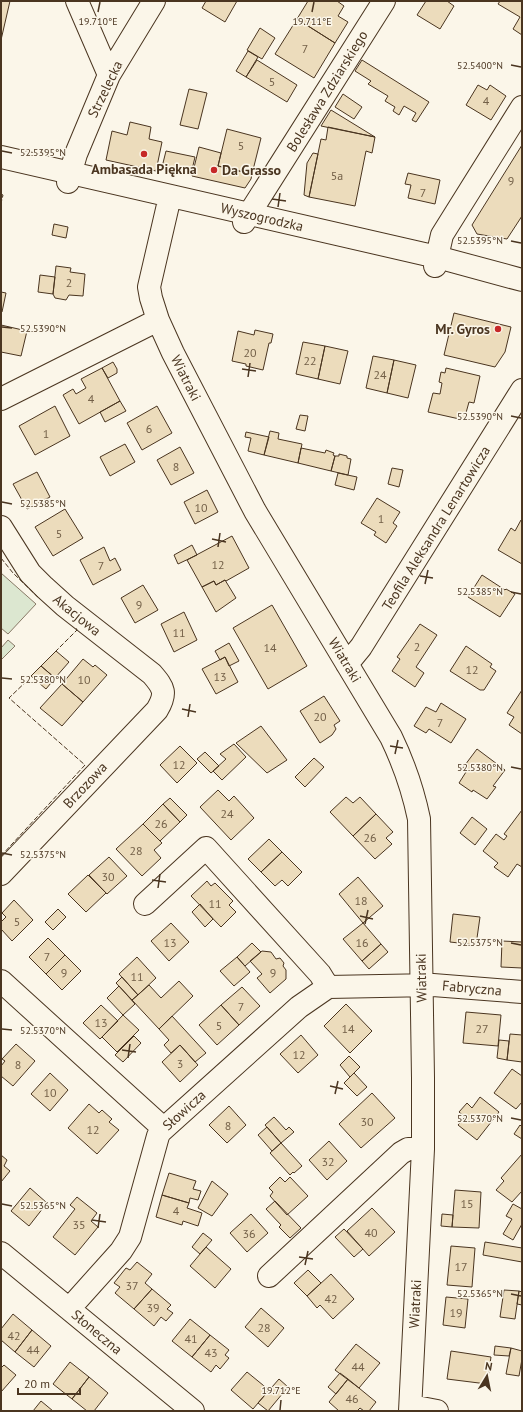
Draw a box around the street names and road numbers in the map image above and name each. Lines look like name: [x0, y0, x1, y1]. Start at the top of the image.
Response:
street label: Bolesława Zdziarskiego: [282, 27, 372, 155]
street label: Strzelecka: [84, 58, 127, 120]
street label: Wyszogrodzka: [219, 199, 305, 235]
street label: Wiatraki: [167, 352, 205, 404]
street label: Teofila Aleksandra Lenartowicza: [378, 442, 494, 614]
street label: Akacjowa: [49, 590, 105, 640]
street label: Wiatraki: [325, 634, 365, 686]
street label: Brzozowa: [59, 758, 111, 812]
street label: Wiatraki: [412, 953, 430, 1003]
street label: Fabryczna: [441, 976, 503, 1000]
street label: Słowicza: [159, 1086, 209, 1134]
street label: Wiatraki: [405, 1279, 425, 1329]
street label: Słoneczna: [68, 1306, 126, 1358]

